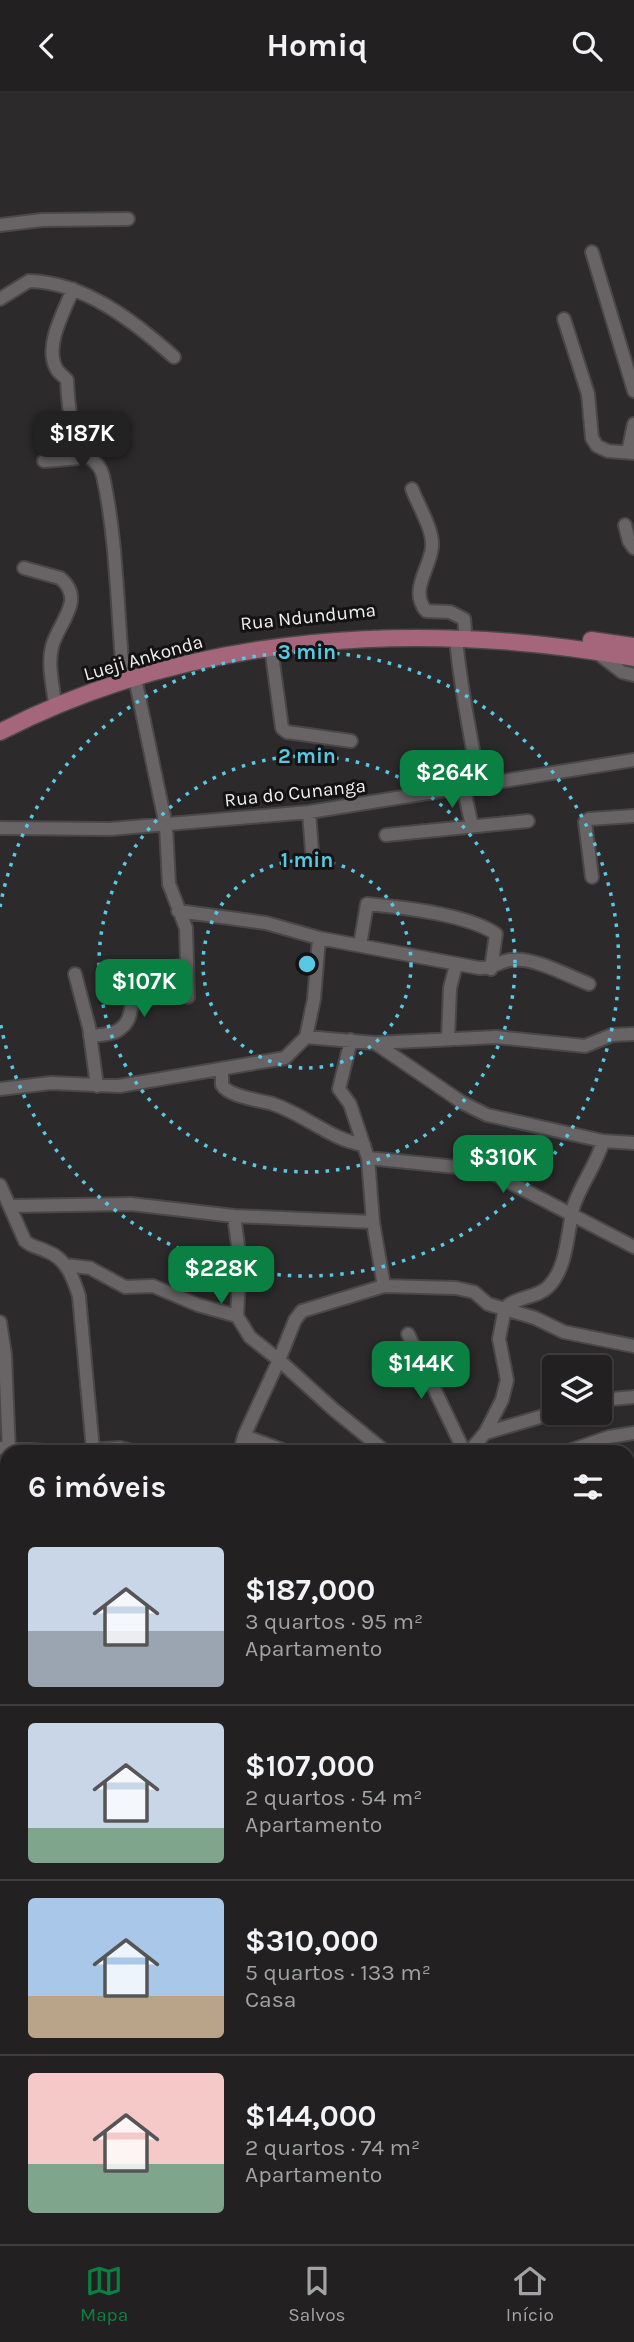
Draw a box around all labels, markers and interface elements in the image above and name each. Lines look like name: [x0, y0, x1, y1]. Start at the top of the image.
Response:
icon: back: [28, 27, 66, 65]
text: Homiq: [266, 27, 368, 64]
icon: search: [568, 27, 606, 65]
pin: $187K: [33, 411, 131, 471]
text: $187K: [49, 420, 115, 447]
street label: Rua Ndunduma: [239, 599, 377, 635]
street label: Lueji Ankonda: [81, 630, 205, 685]
text: 3 min: [278, 640, 336, 664]
text: 2 min: [278, 744, 336, 768]
pin: $264K: [403, 751, 501, 810]
text: $264K: [416, 759, 488, 786]
street label: Rua do Cunanga: [223, 775, 367, 811]
text: 1 min: [281, 848, 333, 872]
centre of rings: [295, 952, 319, 976]
pin: $107K: [95, 960, 193, 1019]
text: $107K: [111, 968, 177, 995]
pin: $310K: [454, 1135, 552, 1195]
text: $310K: [469, 1144, 537, 1171]
pin: $228K: [172, 1247, 270, 1306]
text: $228K: [184, 1255, 258, 1282]
pin: $144K: [372, 1341, 470, 1401]
text: $144K: [388, 1350, 454, 1377]
map controls: [542, 1355, 612, 1425]
button: layers: [542, 1355, 612, 1425]
icon: filters: [569, 1468, 607, 1506]
text: 6 imóveis: [28, 1469, 166, 1505]
text: $187,000: [245, 1572, 375, 1608]
icon: home: [84, 1575, 168, 1659]
text: 3 quartos · 95 m²: [245, 1608, 423, 1635]
text: Apartamento: [245, 1635, 382, 1662]
text: $107,000: [245, 1748, 375, 1784]
icon: home: [84, 1751, 168, 1835]
text: 2 quartos · 54 m²: [245, 1784, 423, 1811]
text: Apartamento: [245, 1811, 382, 1838]
text: $310,000: [245, 1923, 379, 1959]
icon: home: [84, 1926, 168, 2010]
text: 5 quartos · 133 m²: [245, 1959, 431, 1986]
text: Casa: [245, 1986, 297, 2013]
text: $144,000: [245, 2098, 377, 2134]
icon: home: [84, 2101, 168, 2185]
text: 2 quartos · 74 m²: [245, 2134, 420, 2161]
text: Apartamento: [245, 2161, 382, 2188]
tab: Mapa: [80, 2262, 128, 2326]
tab: Salvos: [288, 2262, 346, 2326]
tab: Início: [506, 2262, 554, 2326]

